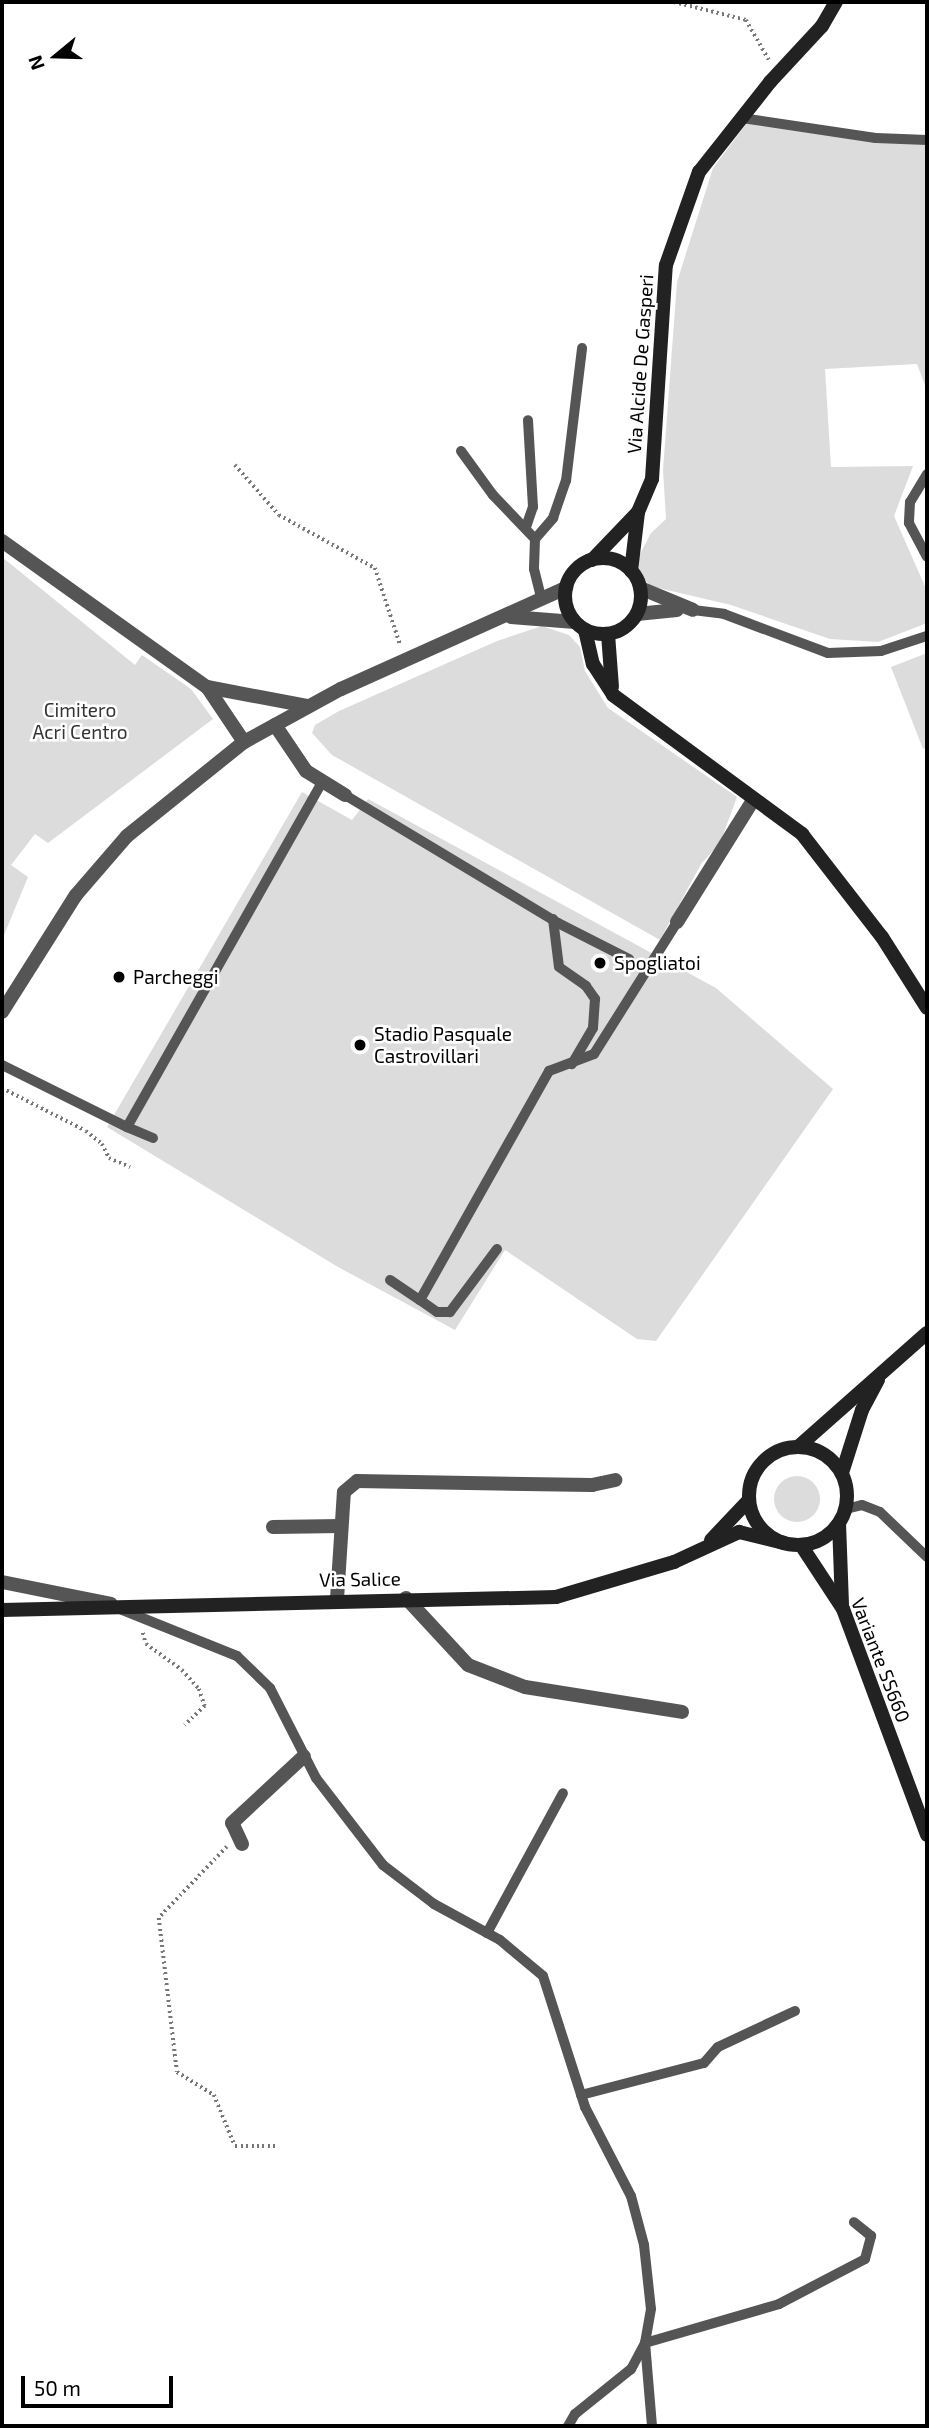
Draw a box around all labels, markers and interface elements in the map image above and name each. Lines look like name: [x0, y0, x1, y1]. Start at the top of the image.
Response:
north arrow: [21, 21, 91, 91]
text: N: [23, 53, 49, 73]
street label: Via Alcide De Gasperi: [622, 273, 658, 455]
park label: Cimitero Acri Centro: [32, 699, 128, 743]
place label: Spogliatoi: [614, 952, 701, 974]
marker: Spogliatoi: [592, 955, 608, 971]
place label: Parcheggi: [133, 966, 218, 988]
marker: Parcheggi: [111, 969, 127, 985]
place label: Stadio Pasquale Castrovillari: [374, 1023, 512, 1067]
marker: Stadio Pasquale Castrovillari: [352, 1037, 368, 1053]
street label: Via Salice: [319, 1567, 401, 1591]
street label: Variante SS660: [847, 1595, 915, 1725]
scale bar: [24, 2362, 177, 2406]
text: 50 m: [34, 2375, 81, 2400]

